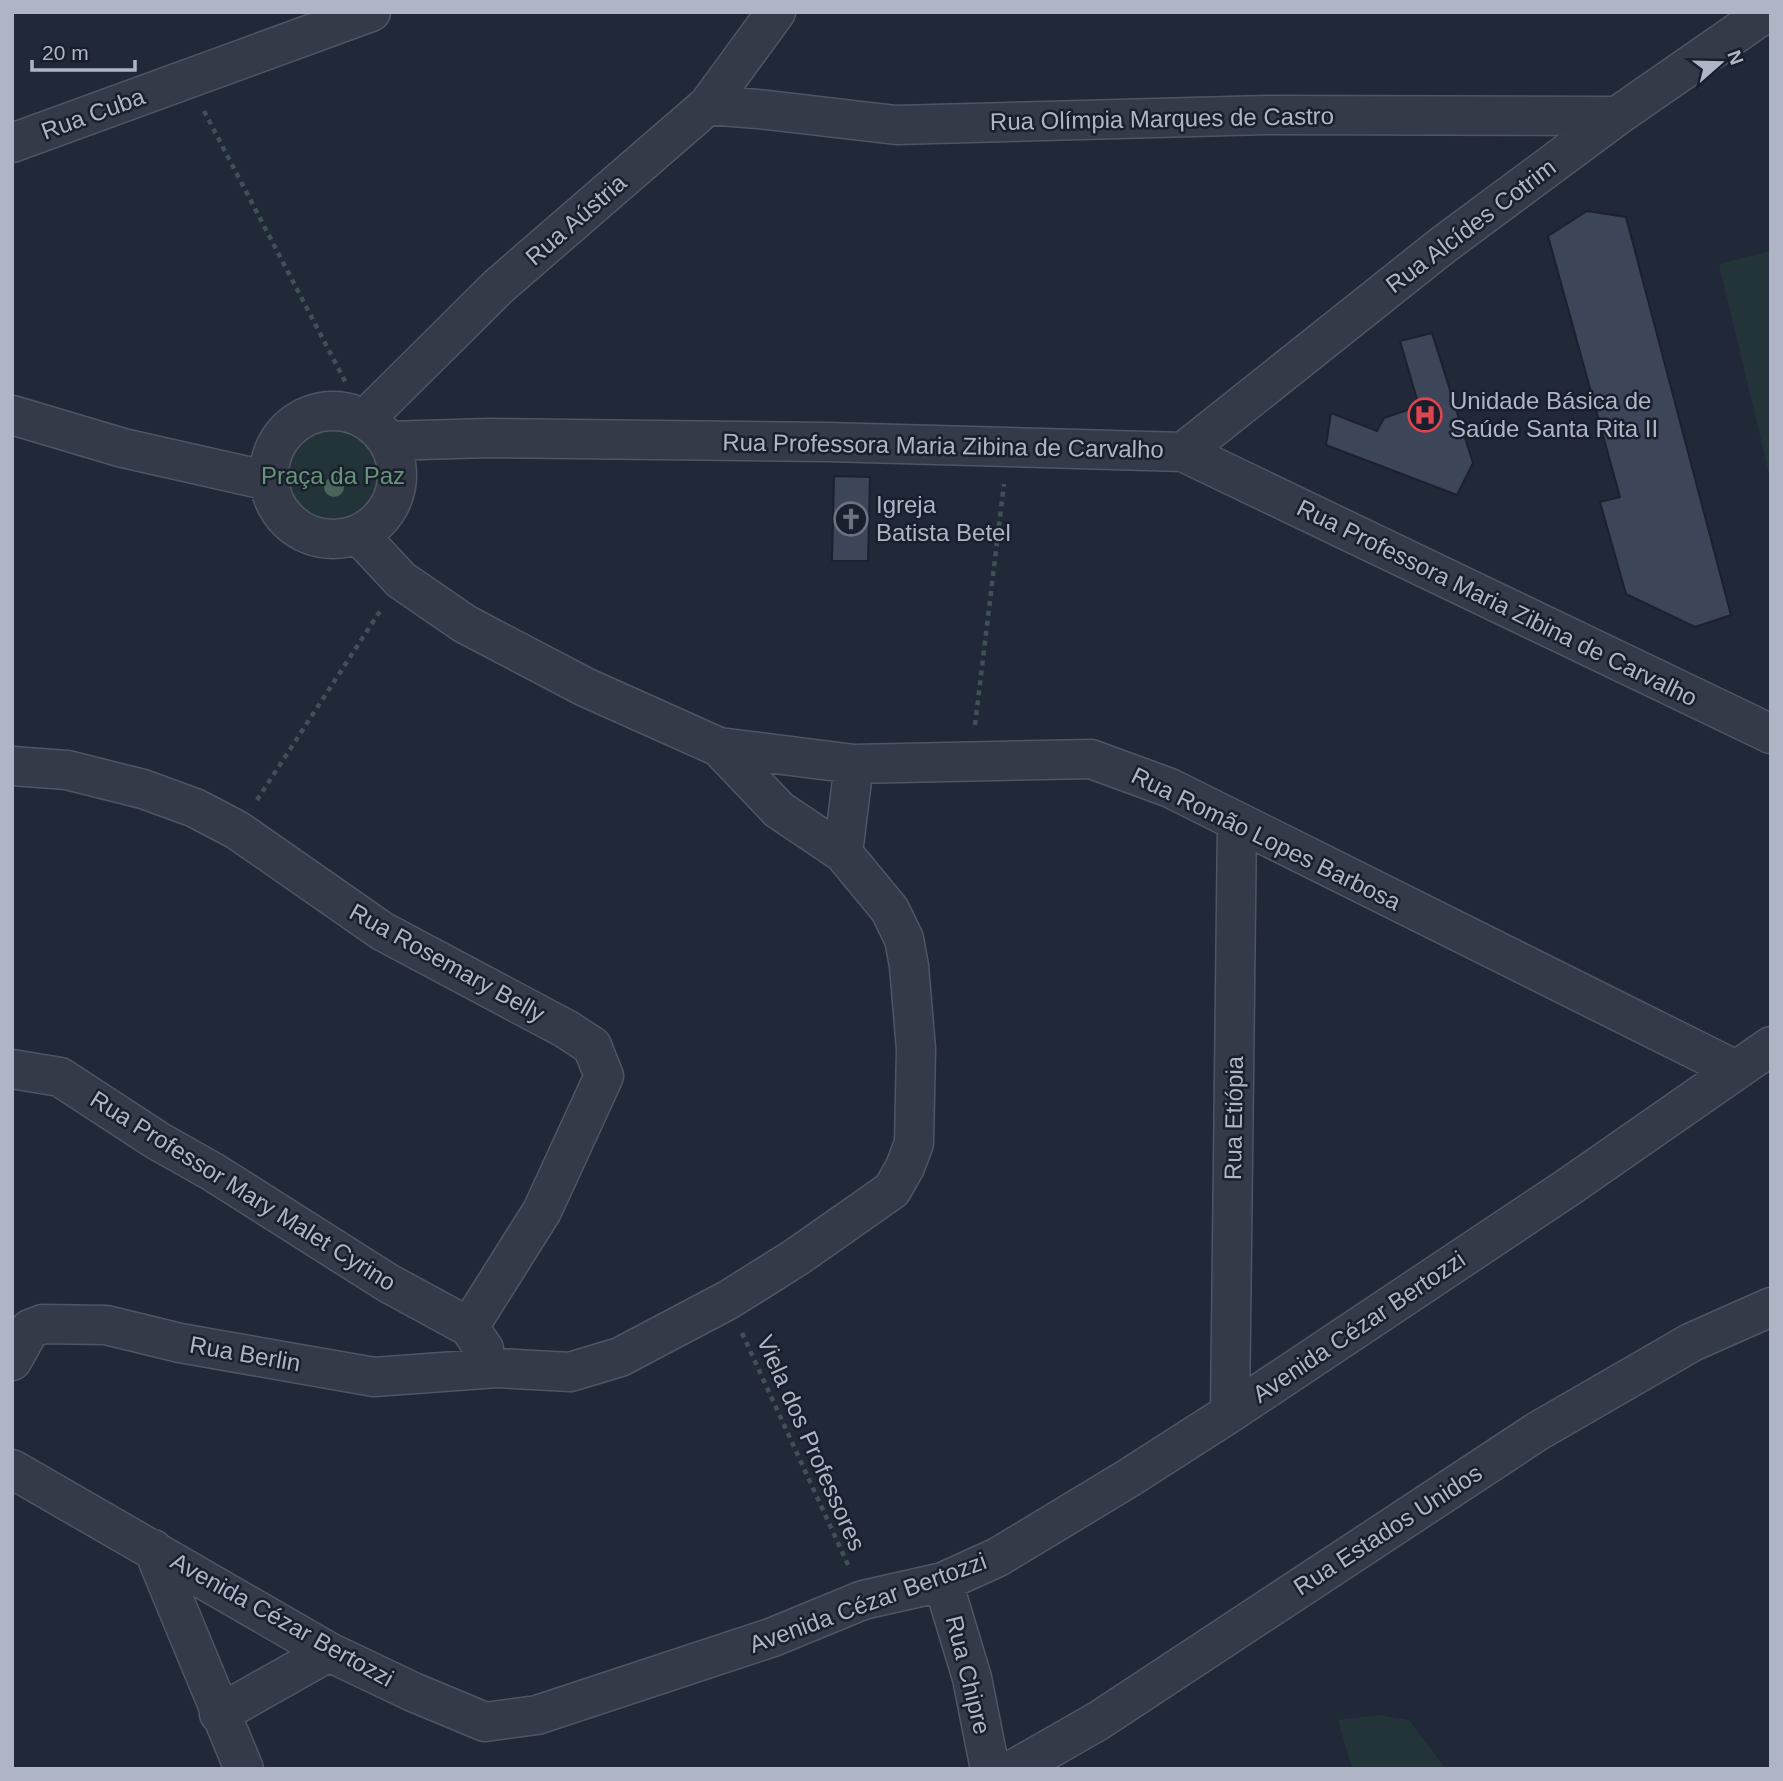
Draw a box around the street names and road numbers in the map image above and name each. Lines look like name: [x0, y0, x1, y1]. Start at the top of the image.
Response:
street label: Rua Cuba: [37, 82, 149, 145]
street label: Rua Olímpia Marques de Castro: [990, 102, 1334, 135]
street label: Rua Alcídes Cotrim: [1381, 153, 1561, 298]
street label: Rua Aústria: [520, 168, 632, 271]
street label: Rua Professora Maria Zibina de Carvalho: [722, 428, 1164, 463]
street label: Rua Professora Maria Zibina de Carvalho: [1293, 494, 1702, 711]
street label: Rua Romão Lopes Barbosa: [1127, 761, 1406, 916]
street label: Rua Rosemary Belly: [345, 898, 549, 1027]
street label: Rua Etiópia: [1219, 1055, 1248, 1180]
street label: Rua Professor Mary Malet Cyrino: [86, 1085, 401, 1296]
street label: Avenida Cézar Bertozzi: [1247, 1245, 1470, 1408]
street label: Rua Berlin: [188, 1330, 303, 1377]
street label: Viela dos Professores: [752, 1331, 871, 1555]
street label: Rua Estados Unidos: [1289, 1459, 1487, 1600]
street label: Avenida Cézar Bertozzi: [166, 1547, 398, 1692]
street label: Avenida Cézar Bertozzi: [746, 1547, 990, 1658]
street label: Rua Chipre: [941, 1613, 996, 1737]

